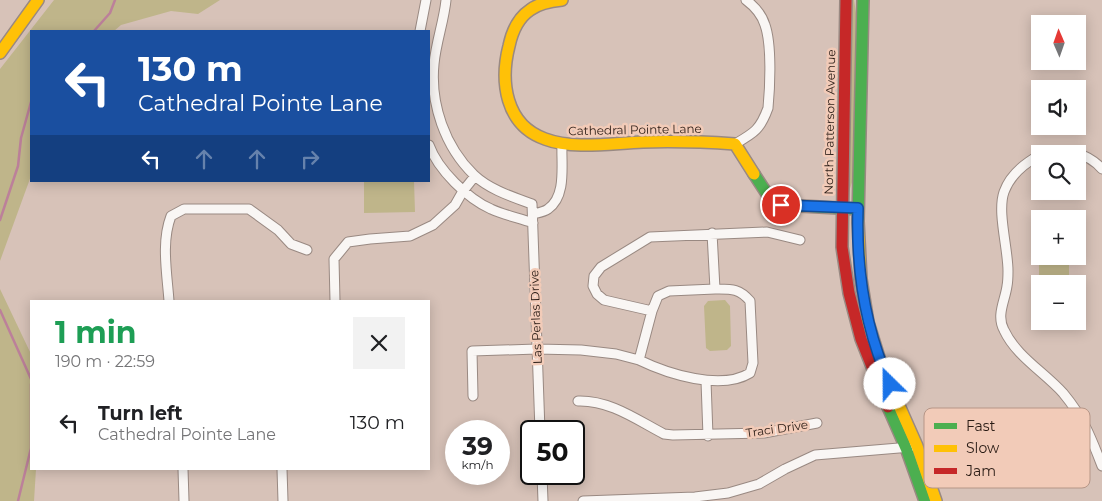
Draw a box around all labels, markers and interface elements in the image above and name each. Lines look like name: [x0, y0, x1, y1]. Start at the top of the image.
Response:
north arrow: [1031, 15, 1086, 70]
map controls: [1031, 15, 1086, 330]
text: 130 m: [138, 47, 243, 90]
street label: North Patterson Avenue: [821, 49, 838, 195]
icon: left: [55, 50, 120, 115]
button: sound: [1031, 80, 1086, 135]
text: Cathedral Pointe Lane: [138, 90, 383, 117]
street label: Cathedral Pointe Lane: [568, 121, 702, 138]
icon: left: [137, 145, 165, 173]
icon: ahead: [190, 145, 218, 173]
icon: ahead: [243, 145, 271, 173]
icon: right: [296, 145, 324, 173]
button: search: [1031, 145, 1086, 200]
pin: [760, 184, 802, 226]
icon: arrive: [767, 191, 795, 219]
button: +: [1031, 210, 1086, 265]
street label: Las Perlas Drive: [526, 270, 545, 364]
button: −: [1031, 275, 1086, 330]
text: 1 min: [55, 314, 136, 351]
button: close: [353, 317, 405, 369]
text: 190 m · 22:59: [55, 352, 155, 371]
position arrow: [863, 357, 915, 409]
text: Turn left: [98, 402, 183, 425]
legend: [924, 408, 1090, 488]
icon: left: [55, 409, 83, 437]
text: 130 m: [350, 411, 405, 434]
street label: Traci Drive: [745, 417, 809, 440]
text: Fast: [966, 417, 996, 435]
speed limit sign: 50: [520, 420, 585, 485]
text: Cathedral Pointe Lane: [98, 425, 276, 444]
text: 39: [462, 431, 493, 461]
text: Slow: [966, 439, 1000, 457]
text: km/h: [461, 457, 494, 472]
text: Jam: [965, 462, 996, 480]

